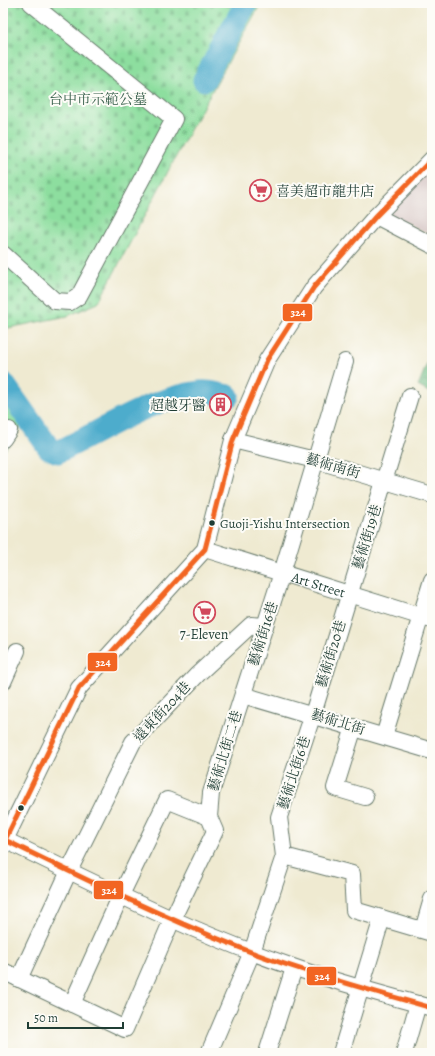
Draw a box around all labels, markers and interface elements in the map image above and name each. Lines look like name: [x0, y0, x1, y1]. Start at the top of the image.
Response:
park label: 台中市示範公墓: [49, 90, 147, 109]
supermarket icon: 喜美超市龍井店: [247, 178, 273, 204]
place label: 喜美超市龍井店: [276, 182, 374, 201]
line badge: 324: [282, 303, 313, 322]
text: 324: [290, 305, 306, 320]
building icon: 超越牙醫: [208, 392, 234, 418]
place label: 超越牙醫: [150, 396, 206, 415]
street label: 藝術南街: [303, 449, 363, 483]
street label: 藝術街19巷: [348, 502, 386, 572]
place label: Guoji-Yishu Intersection: [220, 515, 350, 532]
marker: Guoji-Yishu Intersection: [207, 518, 217, 528]
street label: Art Street: [288, 567, 348, 602]
supermarket icon: 7-Eleven: [191, 599, 217, 625]
street label: 藝術街16巷: [244, 599, 282, 669]
street label: 藝術街20巷: [312, 618, 350, 690]
place label: 7-Eleven: [180, 625, 229, 644]
line badge: 324: [87, 652, 118, 672]
text: 324: [95, 655, 111, 670]
street label: 遠東街204巷: [129, 678, 195, 746]
street label: 藝術北街: [308, 705, 368, 739]
street label: 藝術北街二巷: [204, 708, 246, 794]
street label: 藝術北街6巷: [273, 734, 315, 812]
unlabelled marker: [16, 803, 26, 813]
line badge: 324: [93, 880, 124, 900]
text: 324: [101, 883, 117, 898]
line badge: 324: [306, 966, 337, 986]
text: 324: [314, 969, 330, 984]
scale bar: [28, 1004, 123, 1030]
text: 50 m: [34, 1010, 58, 1026]

